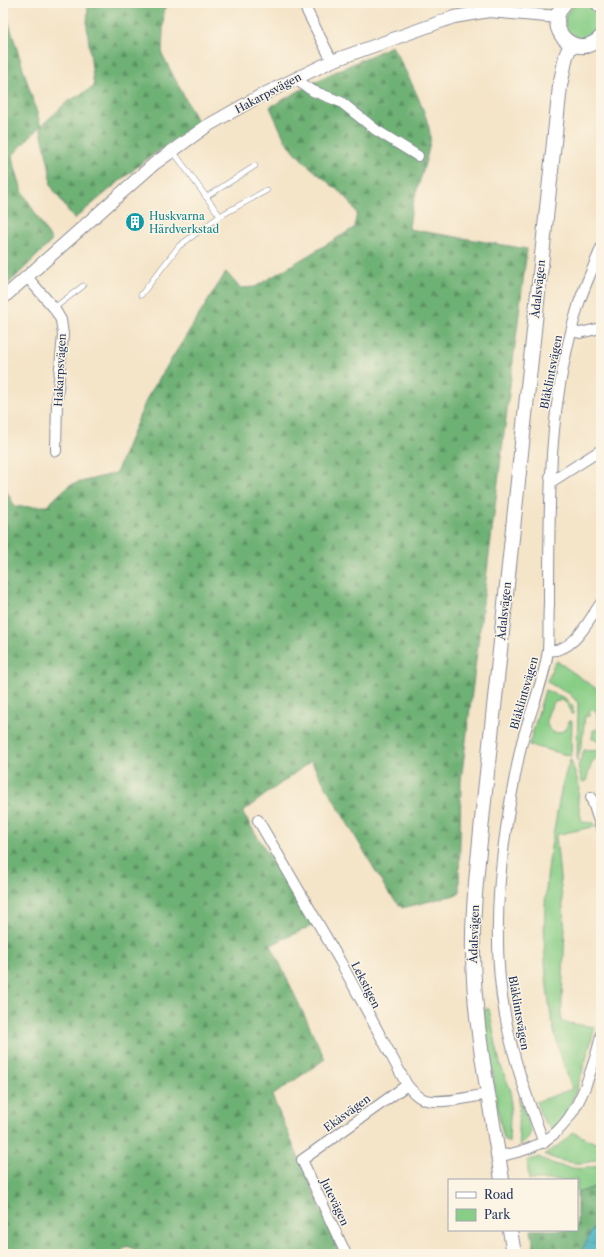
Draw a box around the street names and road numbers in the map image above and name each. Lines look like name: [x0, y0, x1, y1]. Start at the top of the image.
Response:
street label: Hakarpsvägen: [232, 70, 304, 116]
street label: Ådalsvägen: [528, 259, 548, 320]
street label: Hakarpsvägen: [51, 333, 69, 407]
street label: Blåklintsvägen: [537, 334, 565, 410]
street label: Ådalsvägen: [494, 581, 514, 642]
street label: Blåklintsvägen: [507, 655, 541, 731]
street label: Ådalsvägen: [466, 904, 482, 965]
street label: Lekstigen: [348, 959, 384, 1011]
street label: Blåklintsvägen: [506, 975, 532, 1051]
street label: Ekåsvägen: [321, 1091, 373, 1135]
street label: Jutevägen: [317, 1174, 352, 1228]

